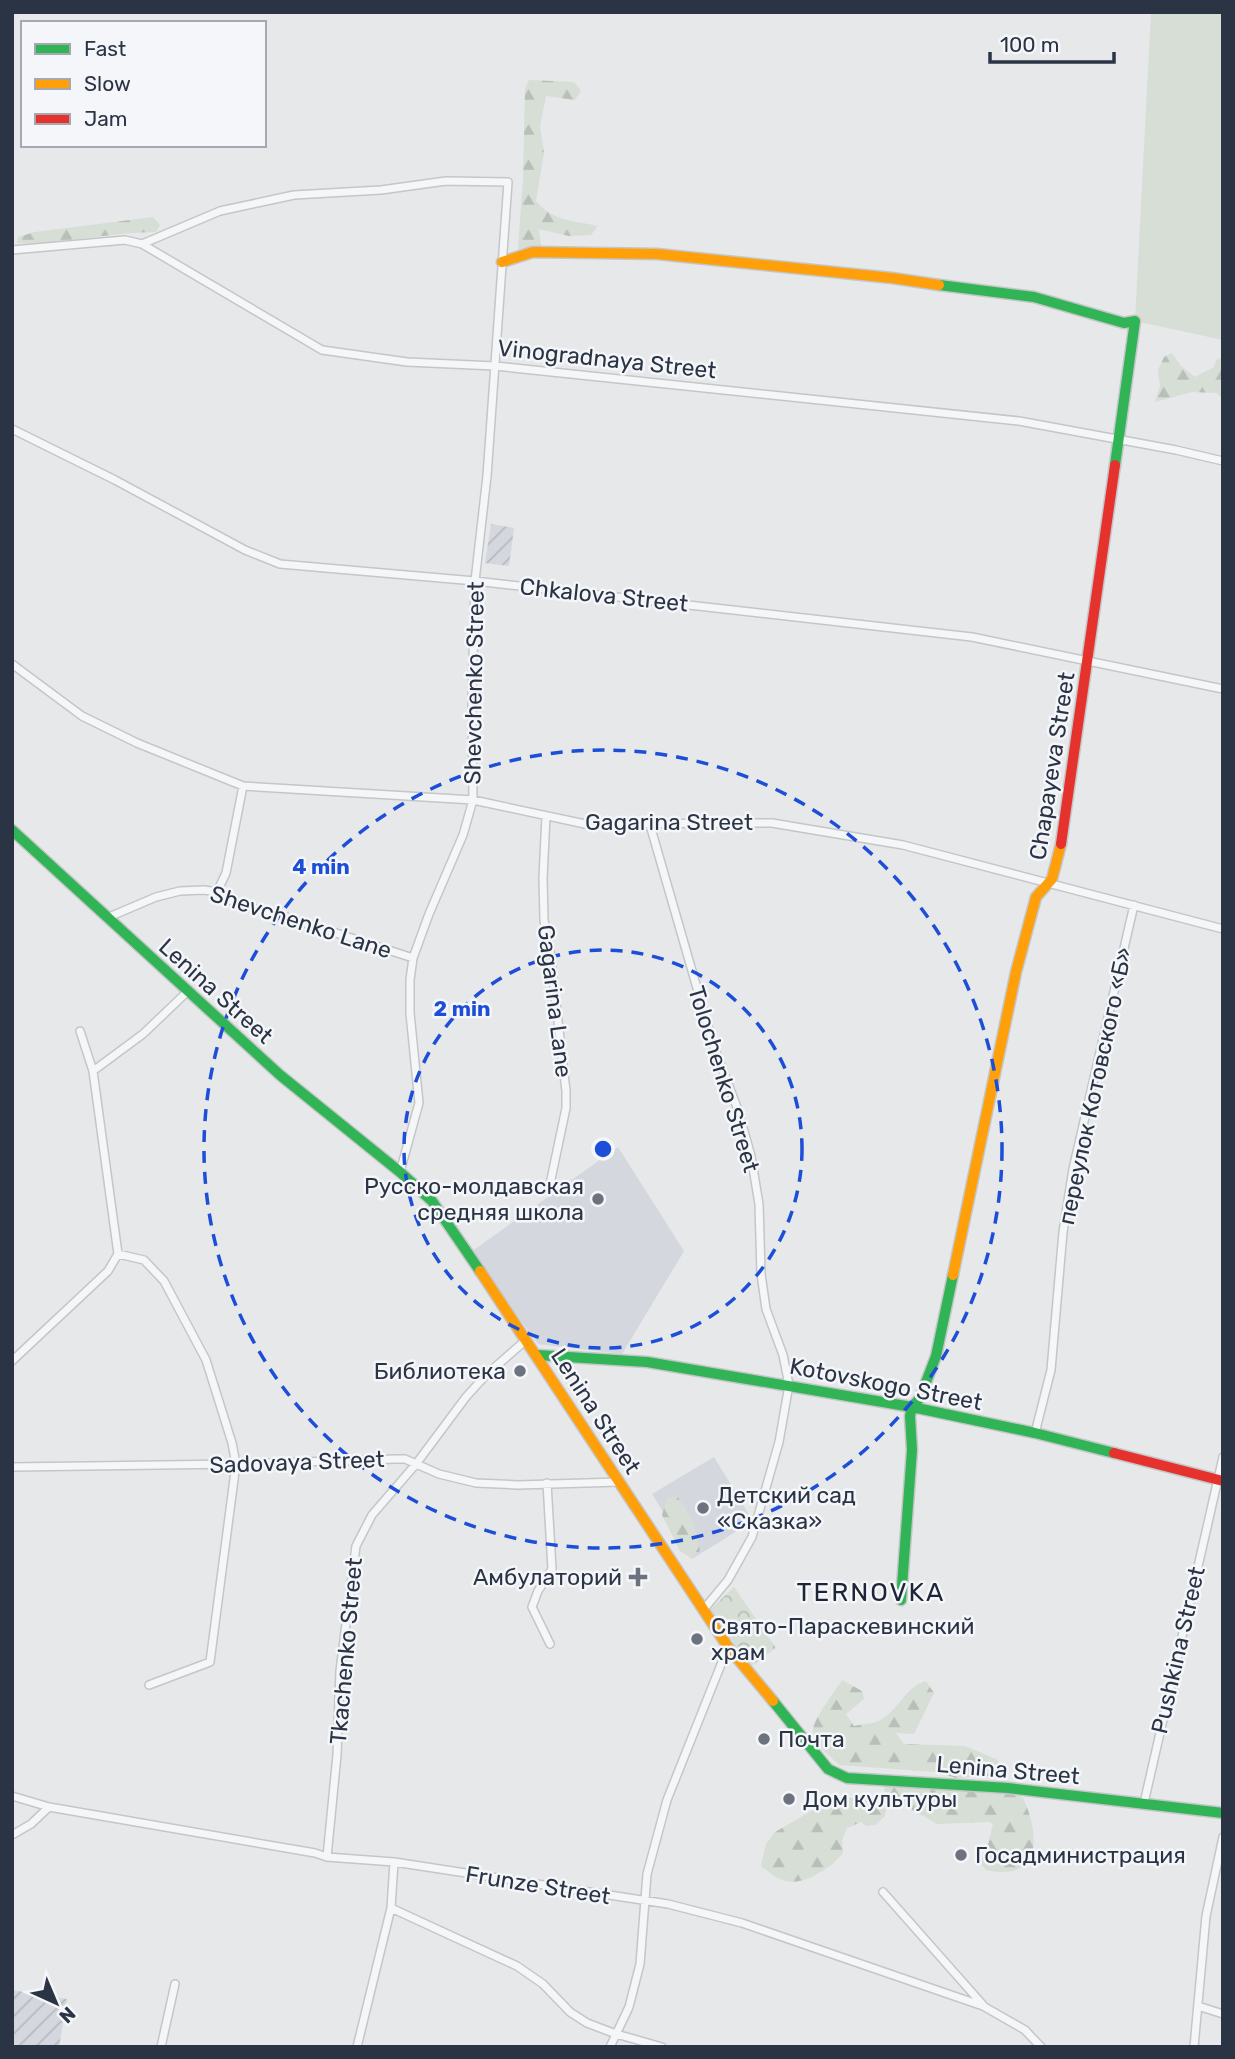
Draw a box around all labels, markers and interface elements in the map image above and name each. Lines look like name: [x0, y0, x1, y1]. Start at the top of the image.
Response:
legend: [21, 21, 266, 147]
scale bar: [990, 21, 1114, 65]
text: 100 m: [1000, 32, 1059, 57]
text: Fast: [84, 36, 126, 61]
text: Slow: [84, 71, 131, 96]
text: Jam: [84, 106, 128, 131]
street label: Vinogradnaya Street: [496, 334, 718, 384]
street label: Chkalova Street: [518, 572, 690, 618]
street label: Shevchenko Street: [458, 581, 490, 785]
street label: Chapayeva Street: [1023, 670, 1081, 862]
street label: Gagarina Street: [585, 808, 753, 836]
text: 4 min: [292, 854, 350, 879]
street label: Shevchenko Lane: [207, 879, 395, 965]
street label: Gagarina Lane: [532, 923, 578, 1079]
street label: Lenina Street: [153, 932, 279, 1050]
street label: переулок Котовского «Б»: [1052, 945, 1138, 1227]
street label: Tolochenko Street: [682, 982, 766, 1176]
text: 2 min: [434, 996, 490, 1021]
centre of rings: [591, 1137, 615, 1161]
place label: Русско-молдавская средняя школа: [364, 1172, 584, 1226]
marker: Русско-молдавская средняя школа: [590, 1191, 606, 1207]
street label: Lenina Street: [545, 1343, 647, 1479]
street label: Kotovskogo Street: [787, 1352, 985, 1416]
place label: Библиотека: [374, 1357, 506, 1385]
marker: Библиотека: [512, 1363, 528, 1379]
street label: Sadovaya Street: [209, 1445, 385, 1479]
place label: Детский сад «Сказка»: [717, 1481, 856, 1535]
marker: Детский сад «Сказка»: [695, 1500, 711, 1516]
street label: Tkachenko Street: [324, 1556, 368, 1746]
place label: Амбулаторий: [473, 1563, 622, 1591]
street label: Pushkina Street: [1145, 1564, 1211, 1736]
marker: Амбулаторий: [628, 1567, 648, 1587]
district label: TERNOVKA: [796, 1577, 946, 1608]
place label: Свято-Параскевинский храм: [711, 1612, 975, 1666]
marker: Свято-Параскевинский храм: [689, 1631, 705, 1647]
place label: Почта: [778, 1725, 845, 1753]
marker: Почта: [756, 1731, 772, 1747]
street label: Lenina Street: [935, 1750, 1081, 1790]
place label: Дом культуры: [803, 1785, 957, 1813]
marker: Дом культуры: [781, 1791, 797, 1807]
place label: Госадминистрация: [975, 1841, 1186, 1869]
marker: Госадминистрация: [953, 1847, 969, 1863]
street label: Frunze Street: [464, 1860, 612, 1910]
north arrow: [21, 1968, 91, 2038]
text: N: [55, 2002, 80, 2028]

